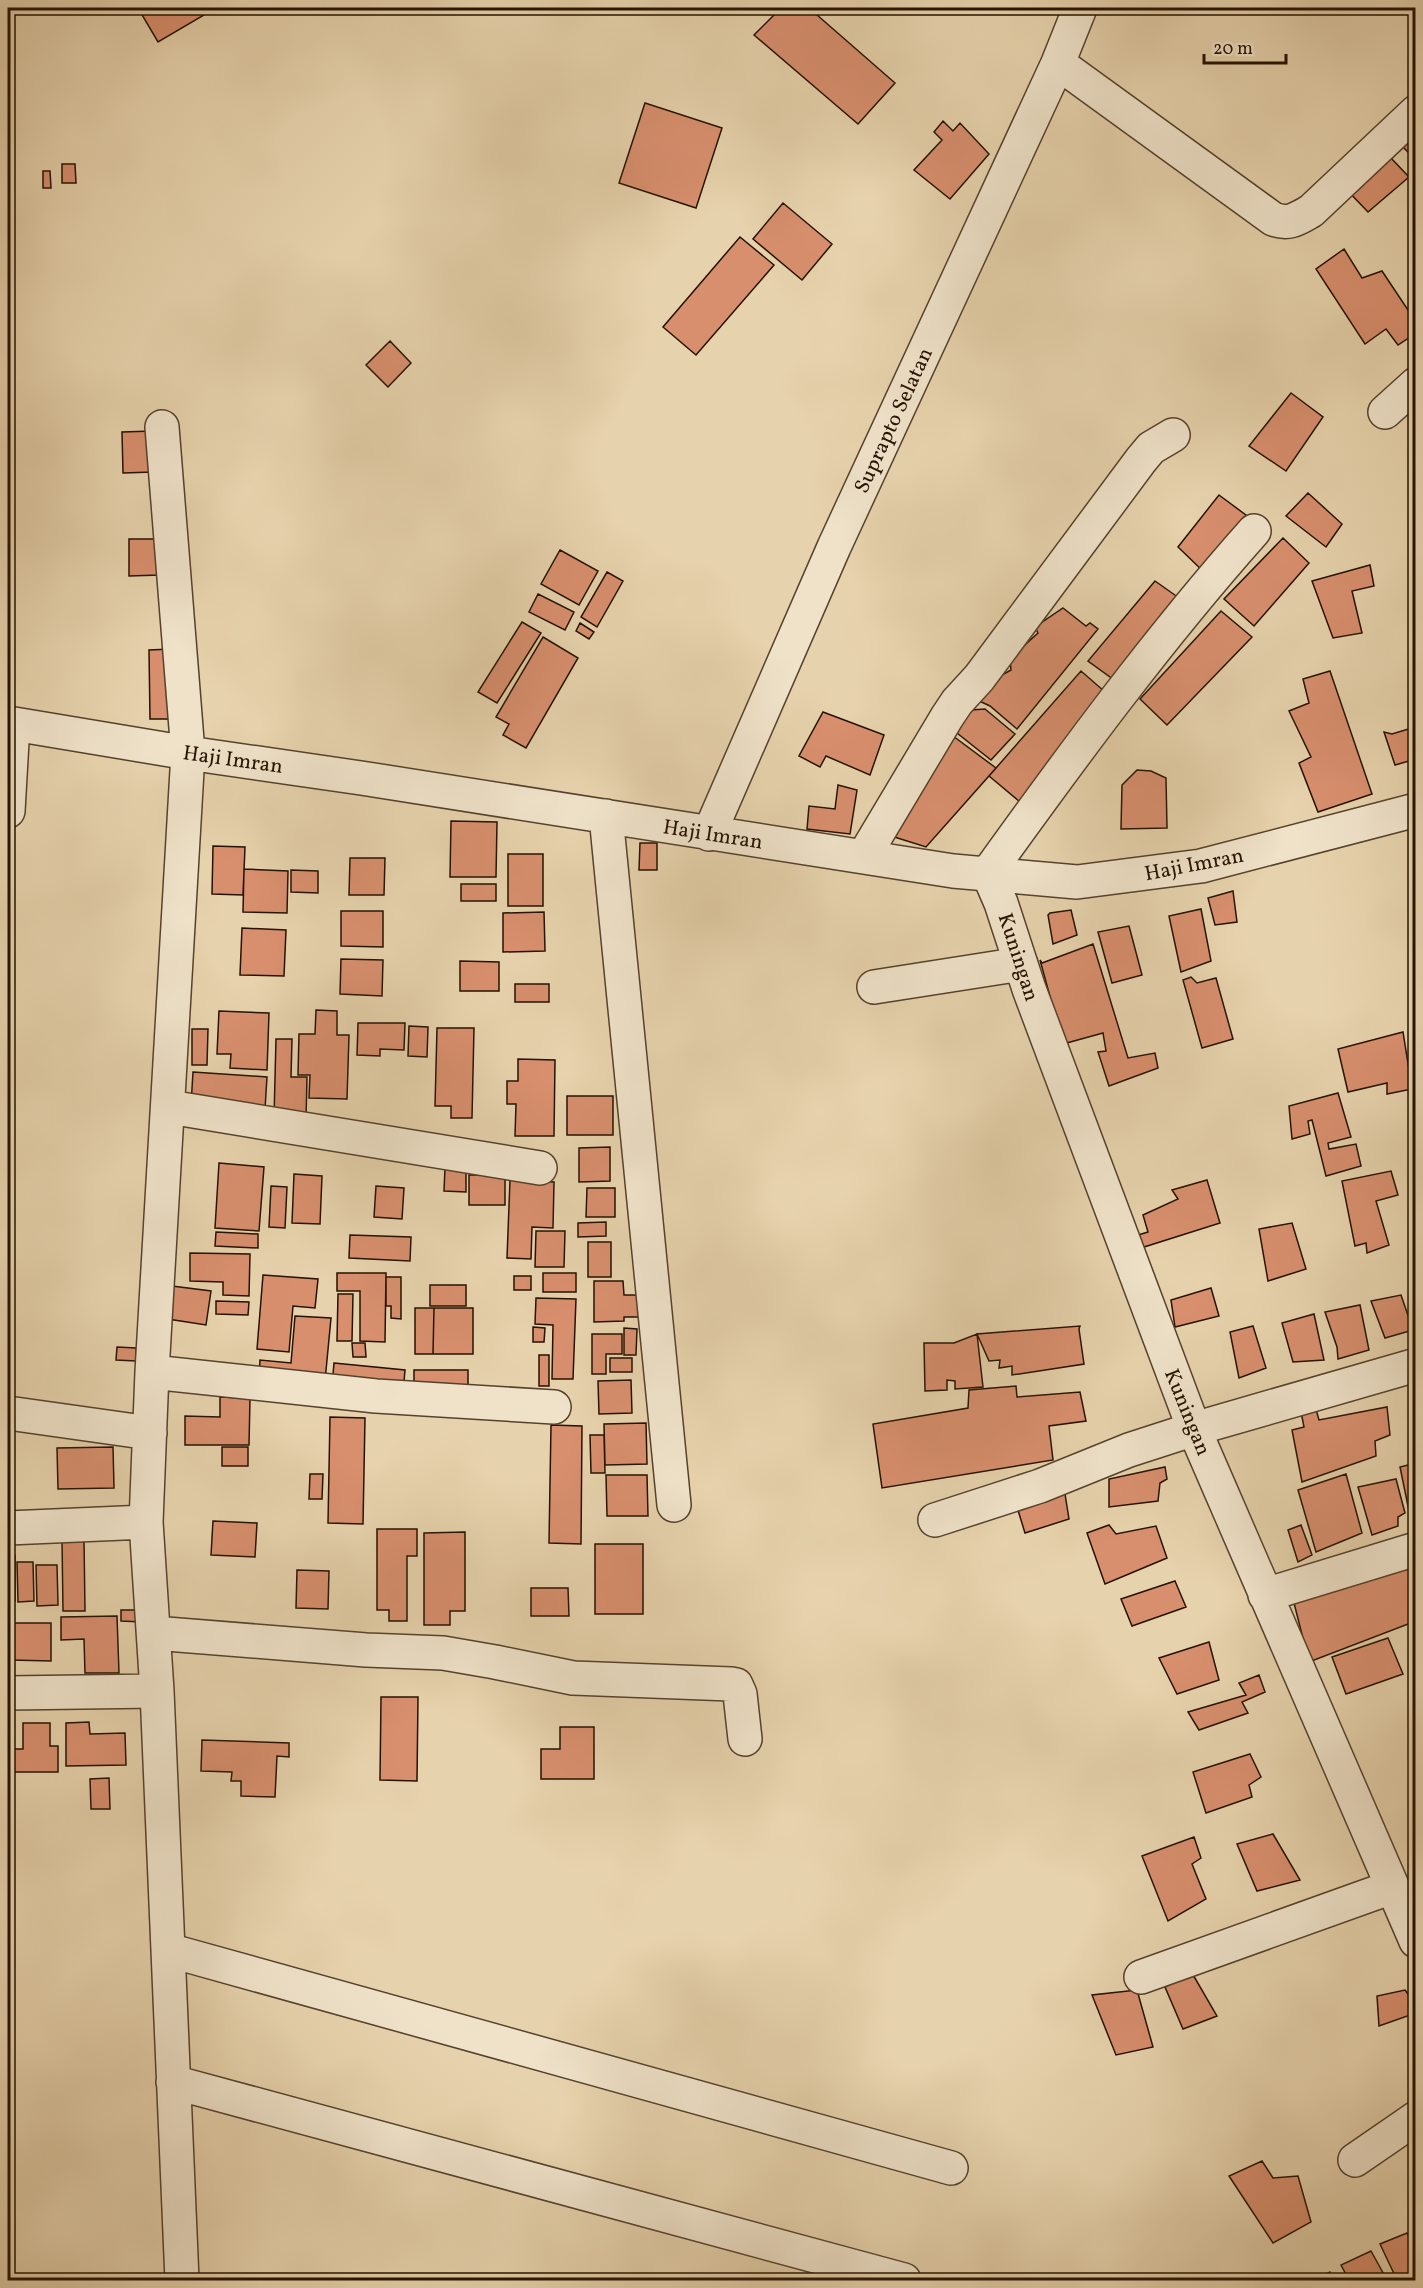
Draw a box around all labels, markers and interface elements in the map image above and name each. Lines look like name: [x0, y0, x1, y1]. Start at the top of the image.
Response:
scale bar: [1204, 27, 1286, 65]
text: 20 m: [1213, 37, 1253, 62]
street label: Suprapto Selatan: [848, 343, 941, 498]
street label: Haji Imran: [181, 739, 285, 782]
street label: Haji Imran: [661, 813, 765, 858]
street label: Haji Imran: [1142, 842, 1246, 889]
street label: Kuningan: [990, 910, 1045, 1005]
street label: Kuningan: [1156, 1365, 1217, 1460]

